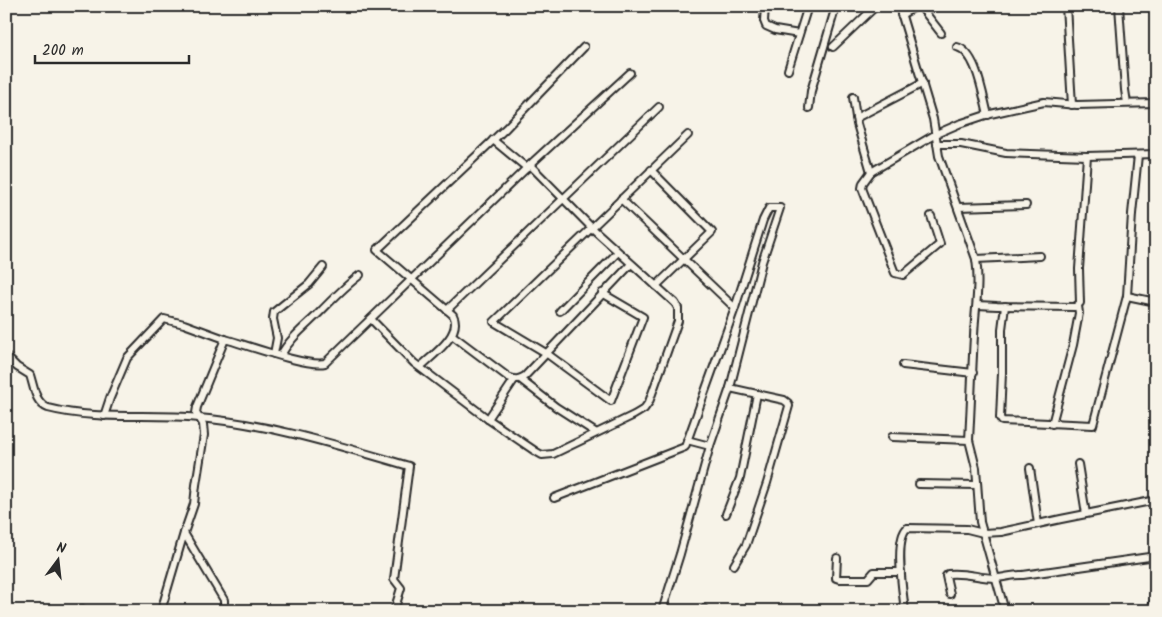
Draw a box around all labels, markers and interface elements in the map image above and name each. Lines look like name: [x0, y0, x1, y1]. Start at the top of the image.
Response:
scale bar: [35, 32, 189, 64]
text: 200 m: [42, 39, 84, 63]
north arrow: [32, 534, 82, 584]
text: N: [54, 537, 68, 560]

